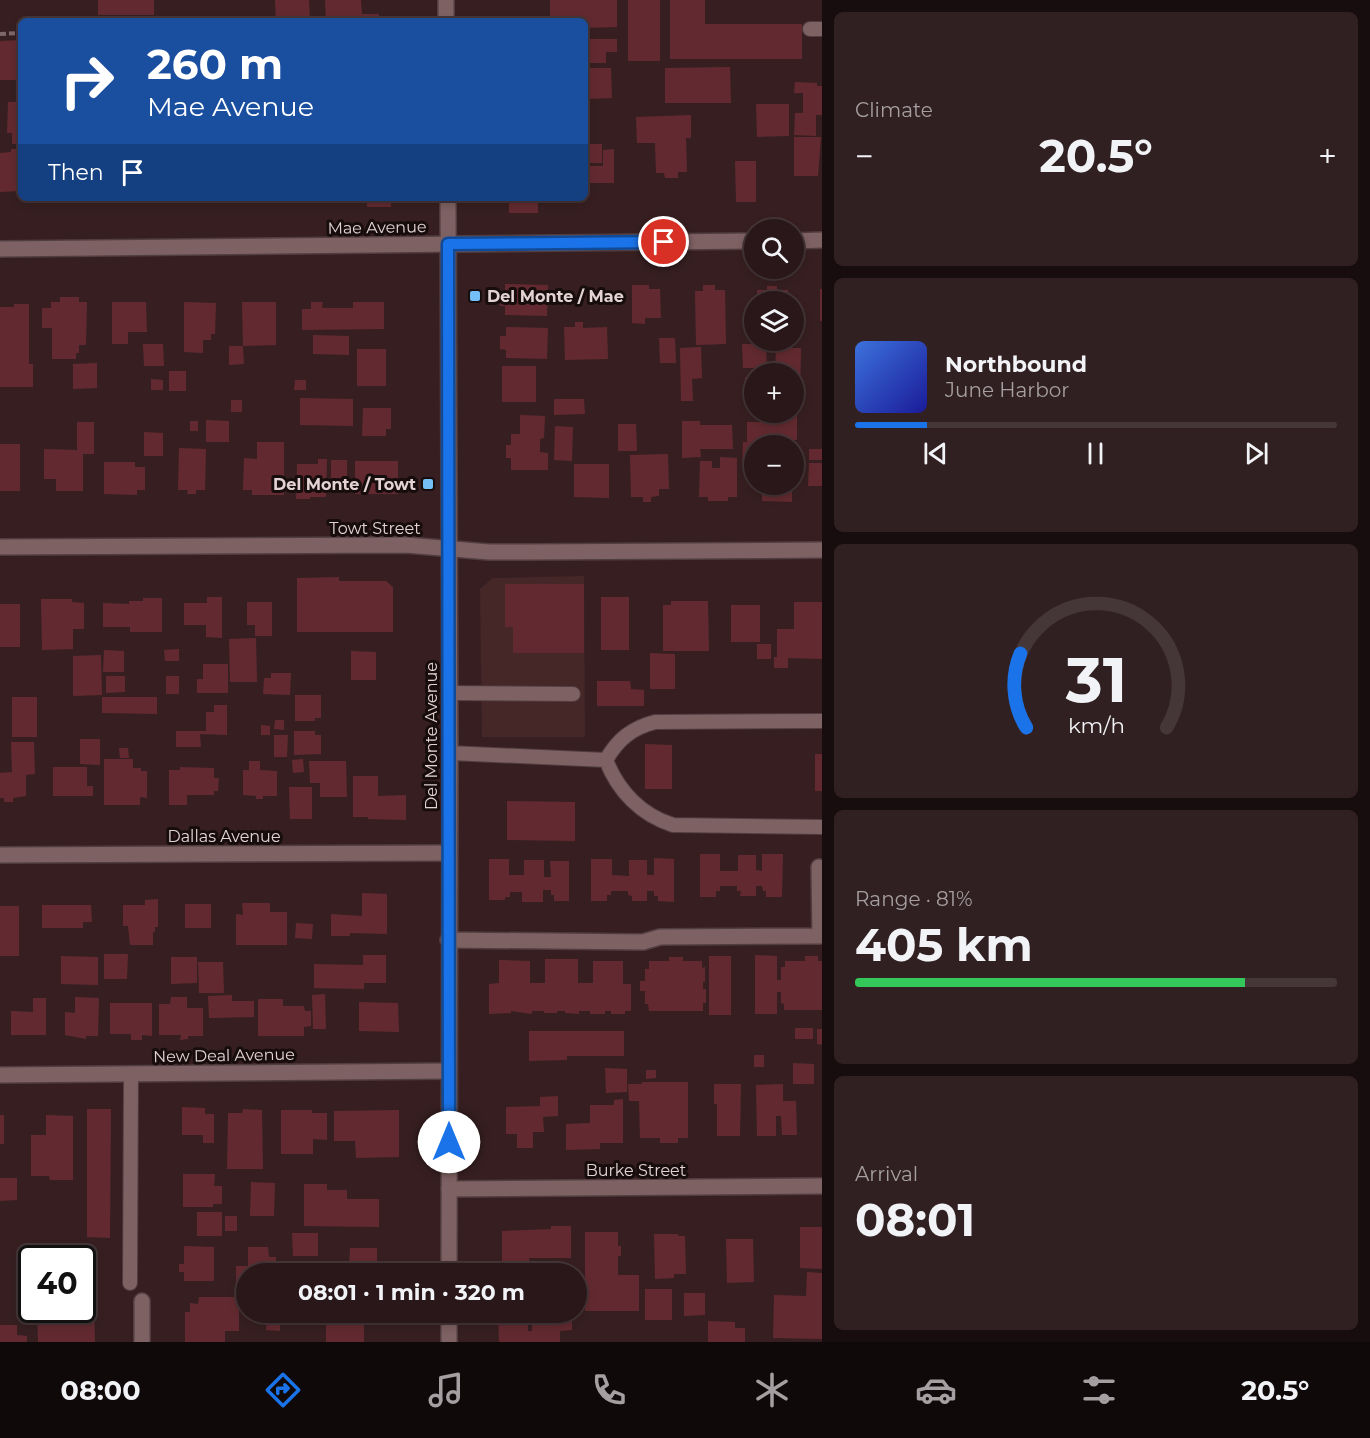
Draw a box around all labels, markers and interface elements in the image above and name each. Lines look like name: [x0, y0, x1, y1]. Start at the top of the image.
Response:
text: 260 m: [147, 38, 283, 90]
icon: right: [48, 42, 126, 120]
text: Mae Avenue: [147, 90, 314, 123]
text: Climate: [855, 98, 933, 122]
text: 20.5°: [1039, 128, 1153, 183]
text: −: [855, 136, 874, 176]
text: +: [1318, 136, 1337, 176]
icon: arrive: [116, 156, 149, 189]
text: Then: [48, 159, 104, 186]
pin: [638, 216, 689, 267]
street label: Mae Avenue: [327, 217, 427, 238]
map controls: [744, 219, 804, 495]
button: search: [744, 219, 804, 279]
icon: arrive: [647, 225, 680, 258]
place label: Del Monte / Mae: [487, 287, 624, 306]
marker: Del Monte / Mae: [468, 289, 482, 303]
button: layers: [744, 291, 804, 351]
text: Northbound: [945, 351, 1087, 378]
button: +: [744, 363, 804, 423]
text: June Harbor: [945, 378, 1069, 402]
button: −: [744, 435, 804, 495]
icon: previous: [919, 437, 952, 470]
icon: pause: [1079, 437, 1112, 470]
icon: next: [1240, 437, 1273, 470]
place label: Del Monte / Towt: [273, 475, 416, 494]
marker: Del Monte / Towt: [421, 477, 435, 491]
street label: Towt Street: [329, 519, 421, 538]
text: 31: [1064, 642, 1127, 718]
street label: Del Monte Avenue: [422, 662, 441, 810]
text: km/h: [1067, 712, 1125, 738]
street label: Dallas Avenue: [167, 827, 281, 846]
text: Range · 81%: [855, 887, 973, 911]
text: 405 km: [855, 917, 1033, 972]
street label: New Deal Avenue: [153, 1045, 295, 1066]
position arrow: [417, 1110, 481, 1174]
street label: Burke Street: [586, 1161, 687, 1180]
text: Arrival: [855, 1162, 918, 1186]
text: 08:01: [855, 1192, 975, 1247]
speed limit sign: 40: [18, 1245, 96, 1323]
text: 08:01 · 1 min · 320 m: [298, 1279, 525, 1306]
icon: directions: [262, 1369, 304, 1411]
icon: music: [425, 1369, 467, 1411]
icon: phone: [588, 1369, 630, 1411]
icon: climate: [751, 1369, 793, 1411]
icon: car: [915, 1369, 957, 1411]
icon: filters: [1078, 1369, 1120, 1411]
text: 08:00: [61, 1374, 141, 1407]
text: 20.5°: [1241, 1374, 1309, 1407]

